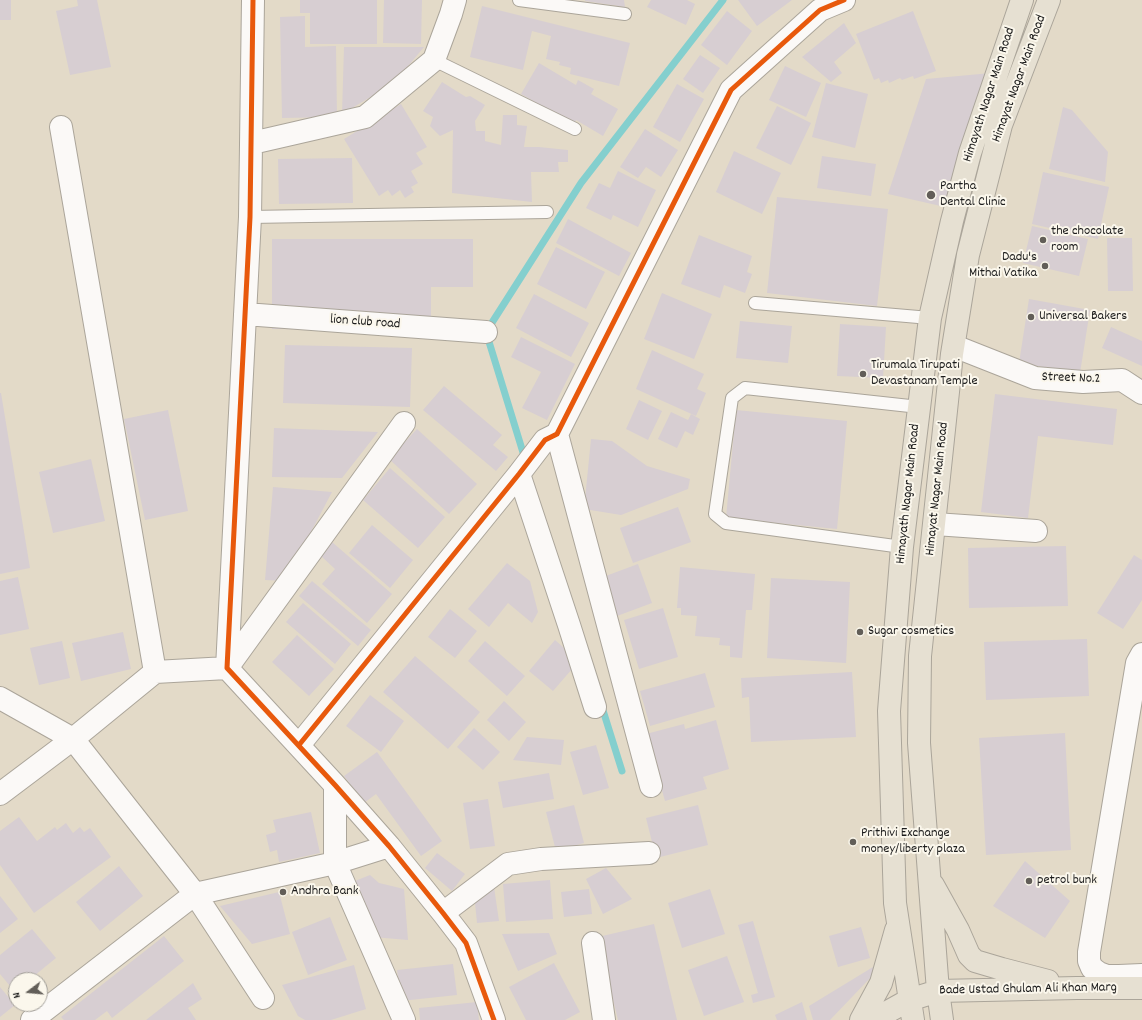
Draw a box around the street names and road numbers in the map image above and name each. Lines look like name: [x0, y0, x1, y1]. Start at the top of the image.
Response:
street label: Himayat Nagar Main Road: [989, 13, 1051, 145]
street label: Himayath Nagar Main Road: [960, 25, 1020, 165]
street label: lion club road: [329, 312, 401, 334]
street label: Street No.2: [1041, 370, 1101, 388]
street label: Himayat Nagar Main Road: [923, 421, 953, 557]
street label: Himayath Nagar Main Road: [893, 423, 925, 565]
street label: Bade Ustad Ghulam Ali Khan Marg: [939, 980, 1117, 1000]

